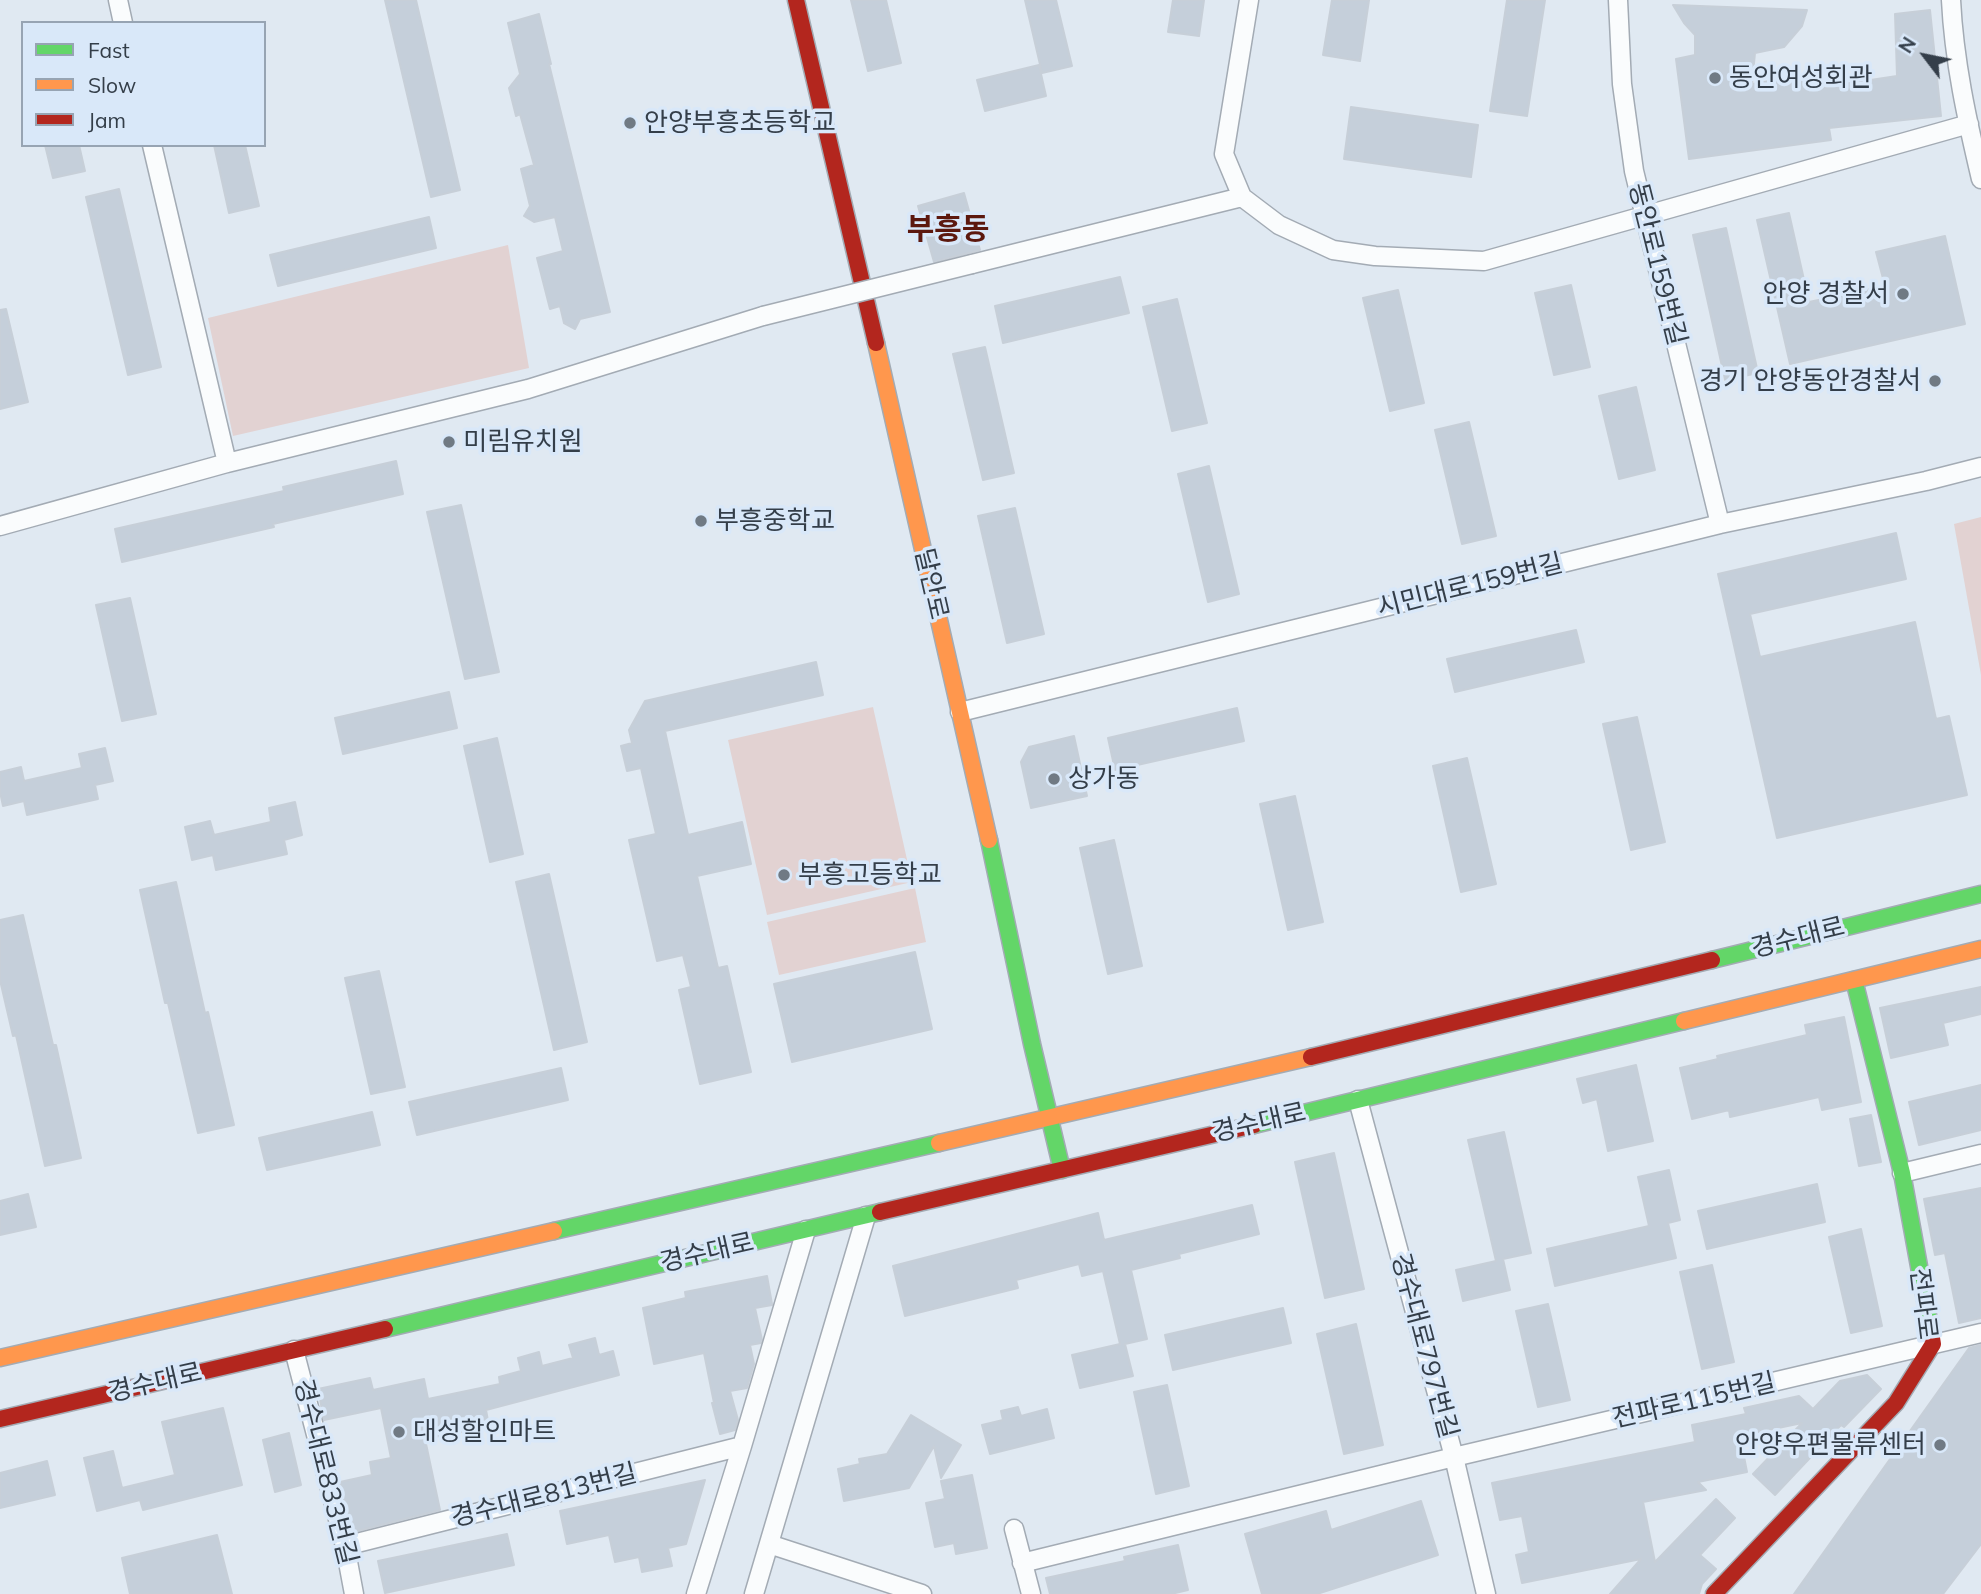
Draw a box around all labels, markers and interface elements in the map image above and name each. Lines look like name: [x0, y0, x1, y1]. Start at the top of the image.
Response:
legend: [21, 21, 266, 147]
north arrow: [1890, 21, 1960, 91]
text: N: [1893, 32, 1921, 57]
text: Fast: [88, 37, 130, 63]
place label: 동안여성회관: [1729, 62, 1873, 94]
marker: 동안여성회관: [1707, 70, 1723, 86]
text: Slow: [88, 72, 136, 98]
text: Jam: [88, 107, 126, 133]
place label: 안양부흥초등학교: [644, 107, 835, 139]
marker: 안양부흥초등학교: [622, 115, 638, 131]
street label: 동안로159번길: [1622, 179, 1692, 349]
district label: 부흥동: [907, 212, 989, 248]
place label: 안양 경찰서: [1763, 278, 1889, 310]
marker: 안양 경찰서: [1895, 286, 1911, 302]
place label: 경기 안양동안경찰서: [1699, 365, 1921, 397]
marker: 경기 안양동안경찰서: [1927, 373, 1943, 389]
place label: 미림유치원: [463, 426, 583, 458]
marker: 미림유치원: [441, 434, 457, 450]
place label: 부흥중학교: [715, 505, 835, 537]
marker: 부흥중학교: [693, 513, 709, 529]
street label: 달안로: [908, 546, 954, 622]
street label: 시민대로159번길: [1374, 548, 1566, 624]
place label: 상가동: [1068, 763, 1140, 795]
marker: 상가동: [1046, 771, 1062, 787]
place label: 부흥고등학교: [798, 859, 942, 891]
marker: 부흥고등학교: [776, 867, 792, 883]
street label: 경수대로: [1748, 911, 1848, 965]
street label: 경수대로: [1209, 1097, 1309, 1149]
street label: 경수대로: [657, 1227, 757, 1279]
street label: 경수대로797번길: [1384, 1250, 1464, 1442]
street label: 전파로: [1903, 1266, 1943, 1342]
street label: 경수대로: [105, 1357, 205, 1409]
street label: 전파로115번길: [1609, 1367, 1779, 1435]
street label: 경수대로833번길: [287, 1376, 363, 1568]
place label: 대성할인마트: [413, 1416, 557, 1448]
marker: 대성할인마트: [391, 1424, 407, 1440]
place label: 안양우편물류센터: [1735, 1429, 1926, 1461]
marker: 안양우편물류센터: [1932, 1437, 1948, 1453]
street label: 경수대로813번길: [448, 1458, 640, 1534]

